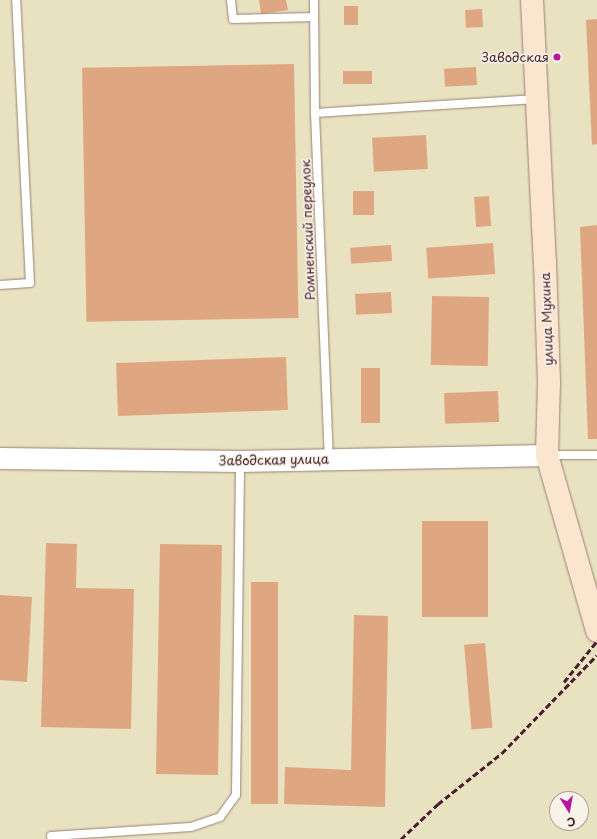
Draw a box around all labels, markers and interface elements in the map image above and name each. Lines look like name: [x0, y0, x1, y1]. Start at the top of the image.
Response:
place label: Заводская: [482, 49, 549, 65]
marker: Заводская: [552, 52, 562, 62]
street label: Ромненский переулок: [298, 160, 318, 300]
street label: улица Мухина: [538, 272, 556, 366]
street label: Заводская улица: [219, 451, 329, 469]
north arrow: [549, 791, 589, 831]
text: С: [566, 813, 577, 831]

